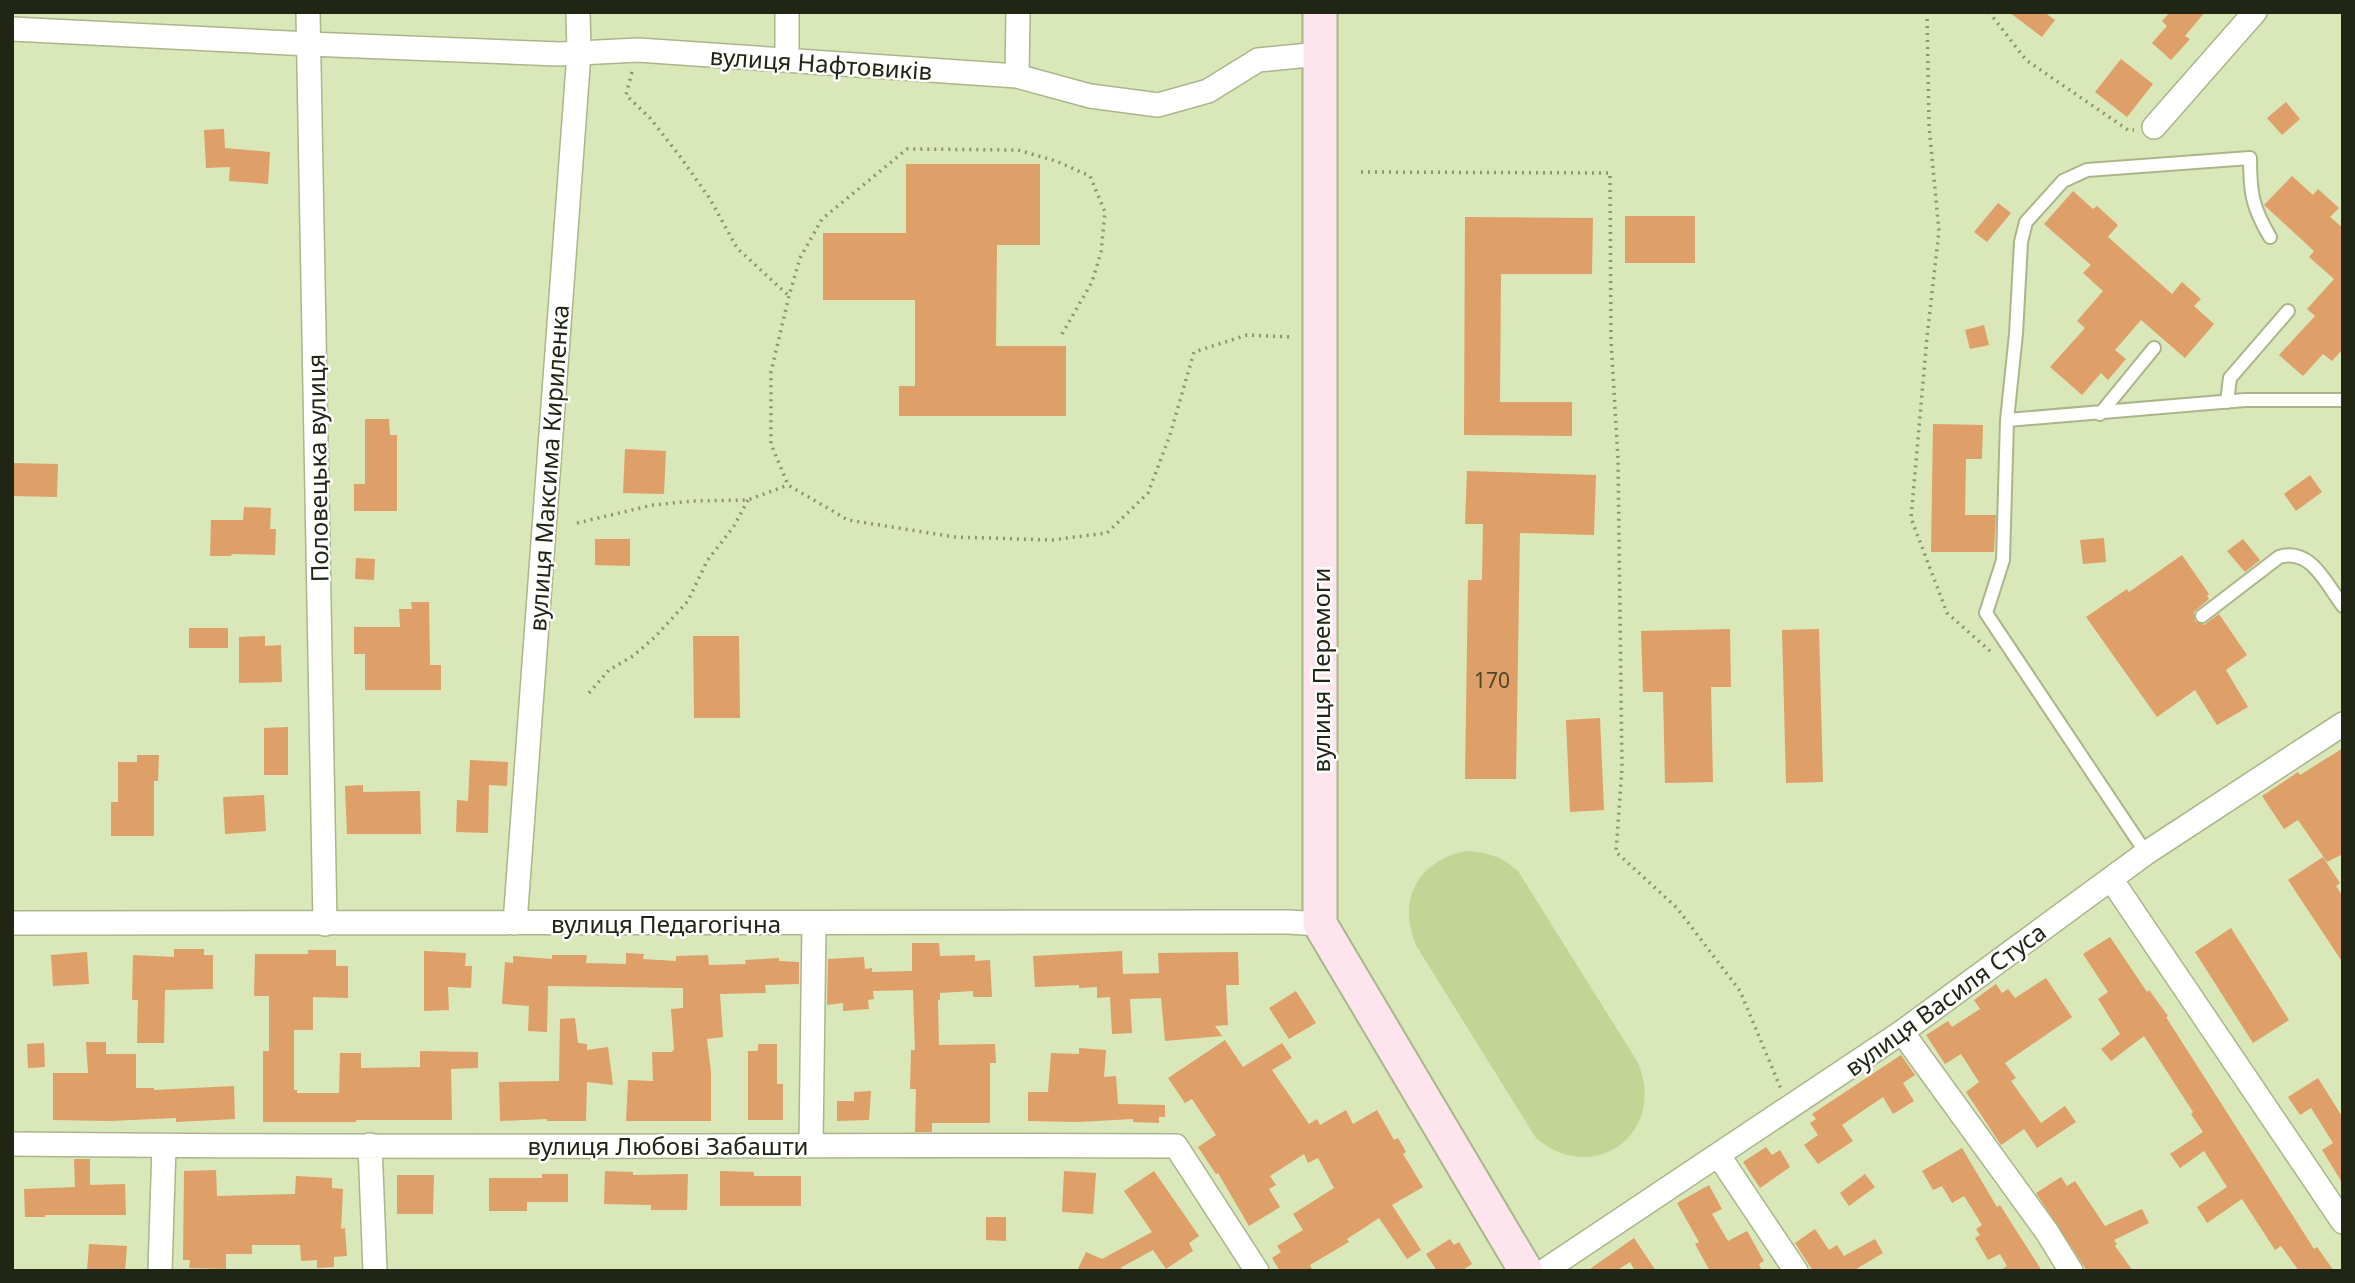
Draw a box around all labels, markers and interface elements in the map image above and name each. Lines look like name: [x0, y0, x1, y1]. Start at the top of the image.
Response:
street label: вулиця Нафтовиків: [709, 39, 933, 87]
street label: вулиця Максима Кириленка: [520, 304, 576, 632]
street label: Половецька вулиця: [299, 354, 335, 582]
street label: вулиця Перемоги: [1304, 568, 1337, 772]
house number: 170: [1474, 666, 1510, 694]
street label: вулиця Педагогічна: [551, 907, 781, 940]
street label: вулиця Василя Стуса: [1838, 915, 2052, 1083]
street label: вулиця Любові Забашти: [528, 1129, 808, 1162]

